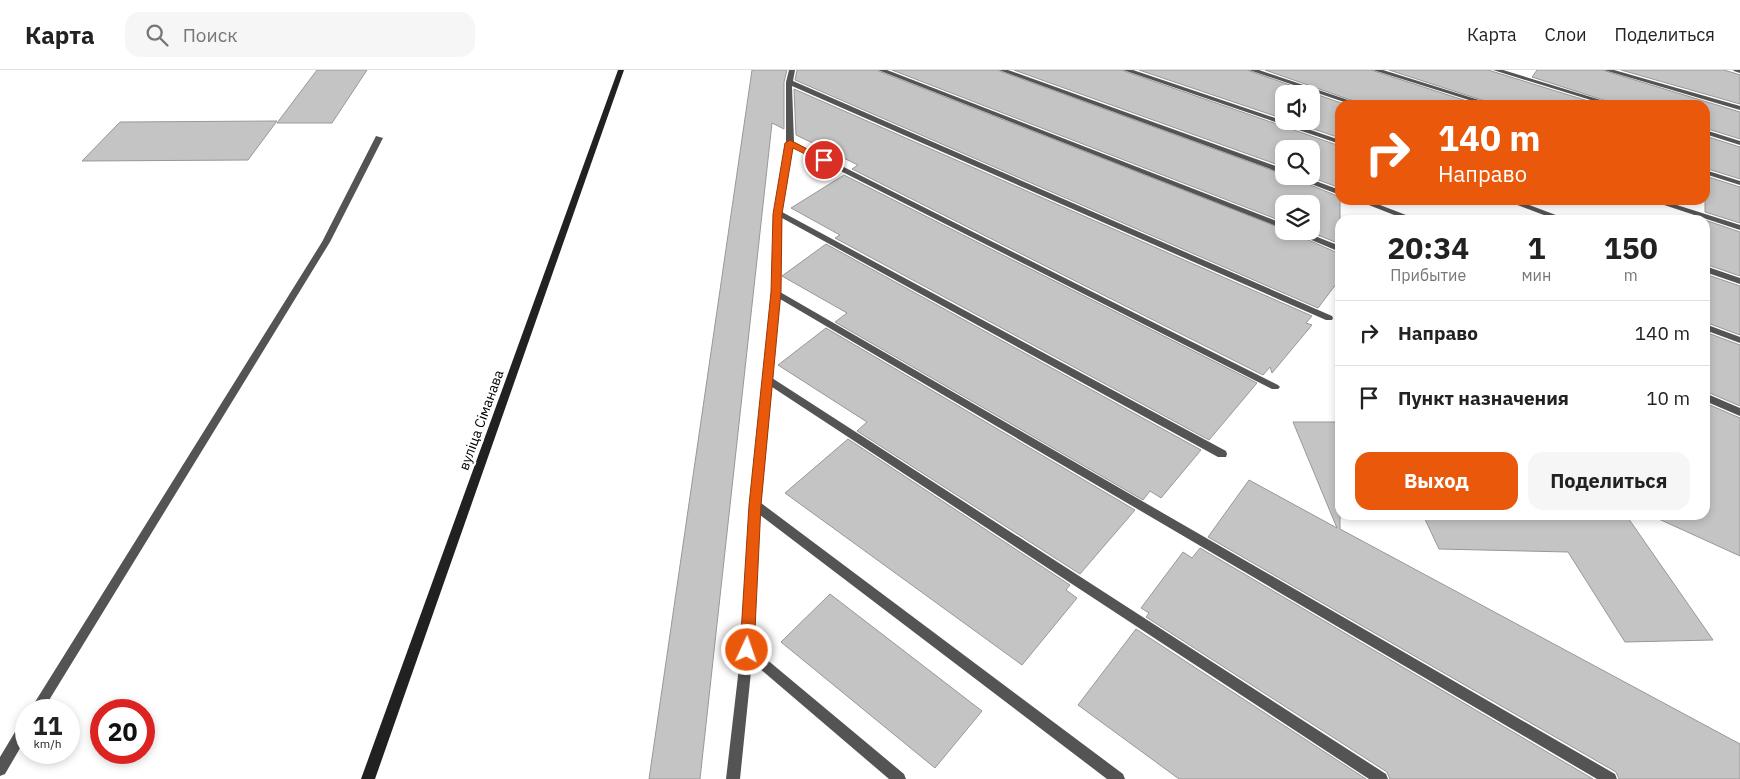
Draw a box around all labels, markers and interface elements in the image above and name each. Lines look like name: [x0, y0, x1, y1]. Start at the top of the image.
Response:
search box: [125, 12, 475, 57]
text: Карта: [25, 19, 95, 51]
icon: search: [143, 21, 171, 49]
text: Поиск: [183, 23, 238, 47]
text: Карта: [1467, 23, 1517, 46]
text: Слои: [1545, 23, 1587, 46]
text: Поделиться: [1615, 23, 1715, 46]
map controls: [1275, 85, 1320, 240]
button: sound: [1275, 85, 1320, 130]
text: 140 m: [1438, 115, 1541, 161]
icon: right: [1355, 120, 1420, 185]
pin: [803, 139, 845, 181]
button: search: [1275, 140, 1320, 185]
icon: arrive: [810, 146, 838, 174]
text: Направо: [1438, 159, 1527, 188]
button: layers: [1275, 195, 1320, 240]
text: 20:34: [1387, 228, 1469, 267]
text: 1: [1527, 228, 1545, 267]
text: 150: [1604, 228, 1658, 267]
text: Прибытие: [1390, 265, 1466, 285]
text: мин: [1521, 265, 1551, 285]
text: m: [1624, 265, 1638, 285]
icon: right: [1355, 319, 1383, 347]
text: Направо: [1398, 321, 1478, 345]
text: 140 m: [1635, 321, 1690, 345]
street label: вуліца Сіманава: [455, 367, 508, 473]
icon: arrive: [1355, 384, 1383, 412]
text: Пункт назначения: [1398, 386, 1569, 410]
text: 10 m: [1646, 386, 1690, 410]
button: Выход: [1355, 452, 1518, 510]
button: Поделиться: [1528, 452, 1690, 510]
position arrow: [720, 623, 772, 675]
speed limit sign: 20: [90, 699, 155, 764]
text: 11: [32, 709, 63, 742]
text: km/h: [33, 736, 62, 751]

